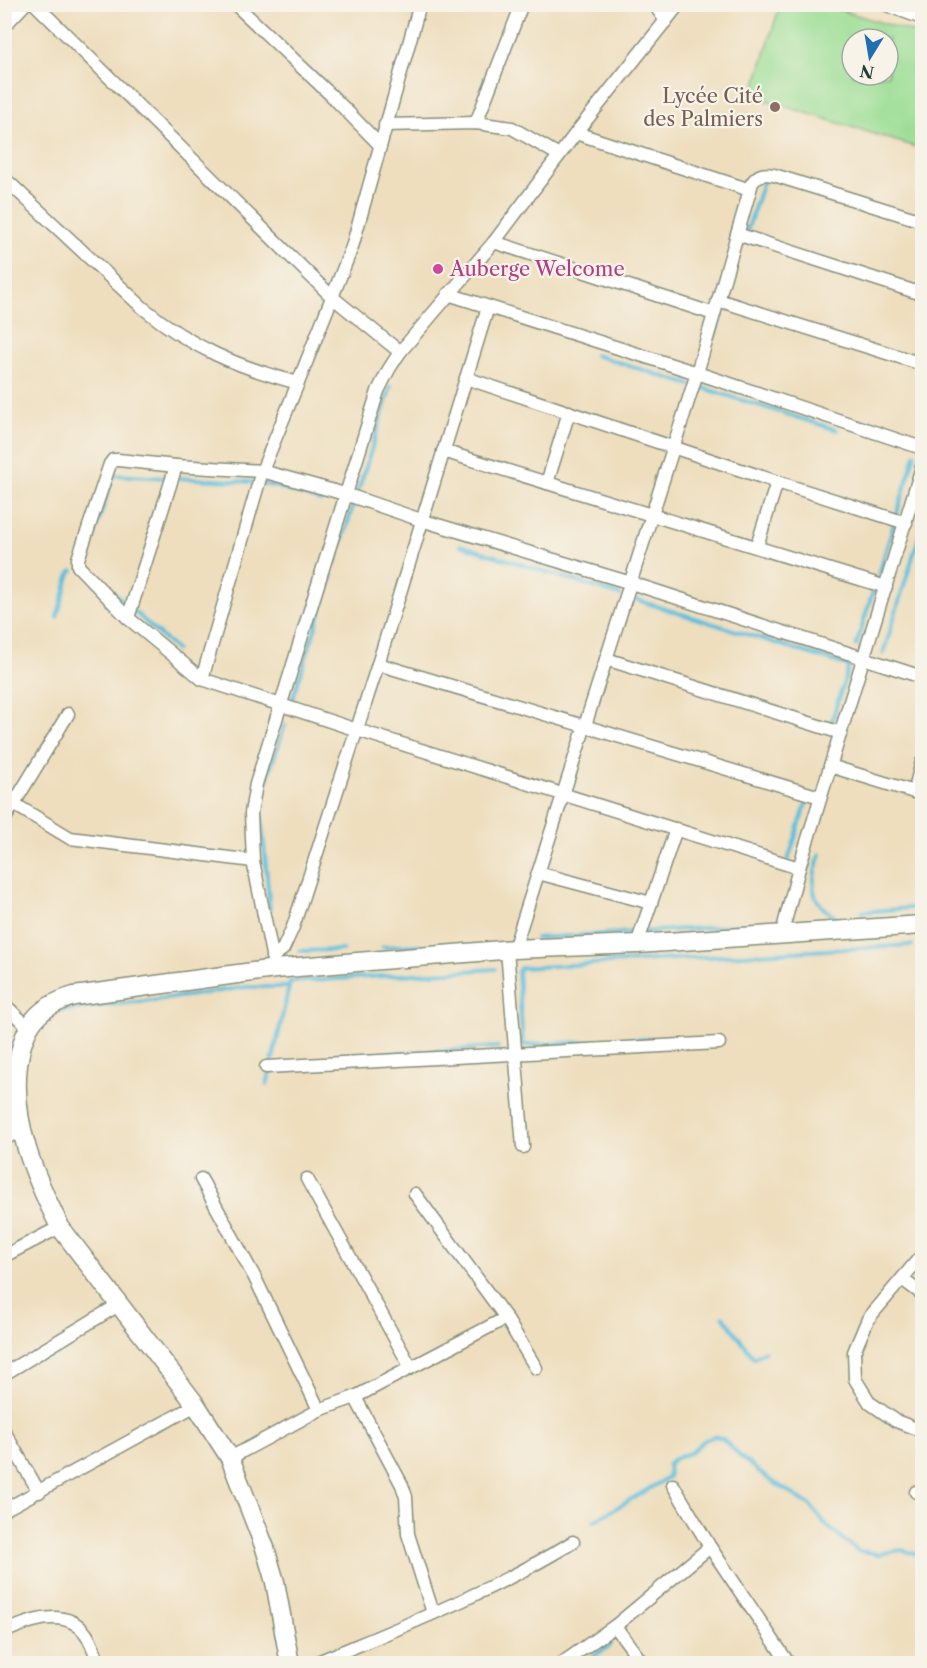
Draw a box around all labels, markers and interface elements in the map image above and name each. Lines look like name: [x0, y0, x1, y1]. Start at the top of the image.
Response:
north arrow: [840, 27, 900, 87]
text: N: [858, 61, 876, 83]
place label: Lycée Cité des Palmiers: [643, 84, 763, 131]
marker: Lycée Cité des Palmiers: [768, 100, 782, 114]
place label: Auberge Welcome: [449, 257, 625, 281]
marker: Auberge Welcome: [431, 262, 445, 276]

